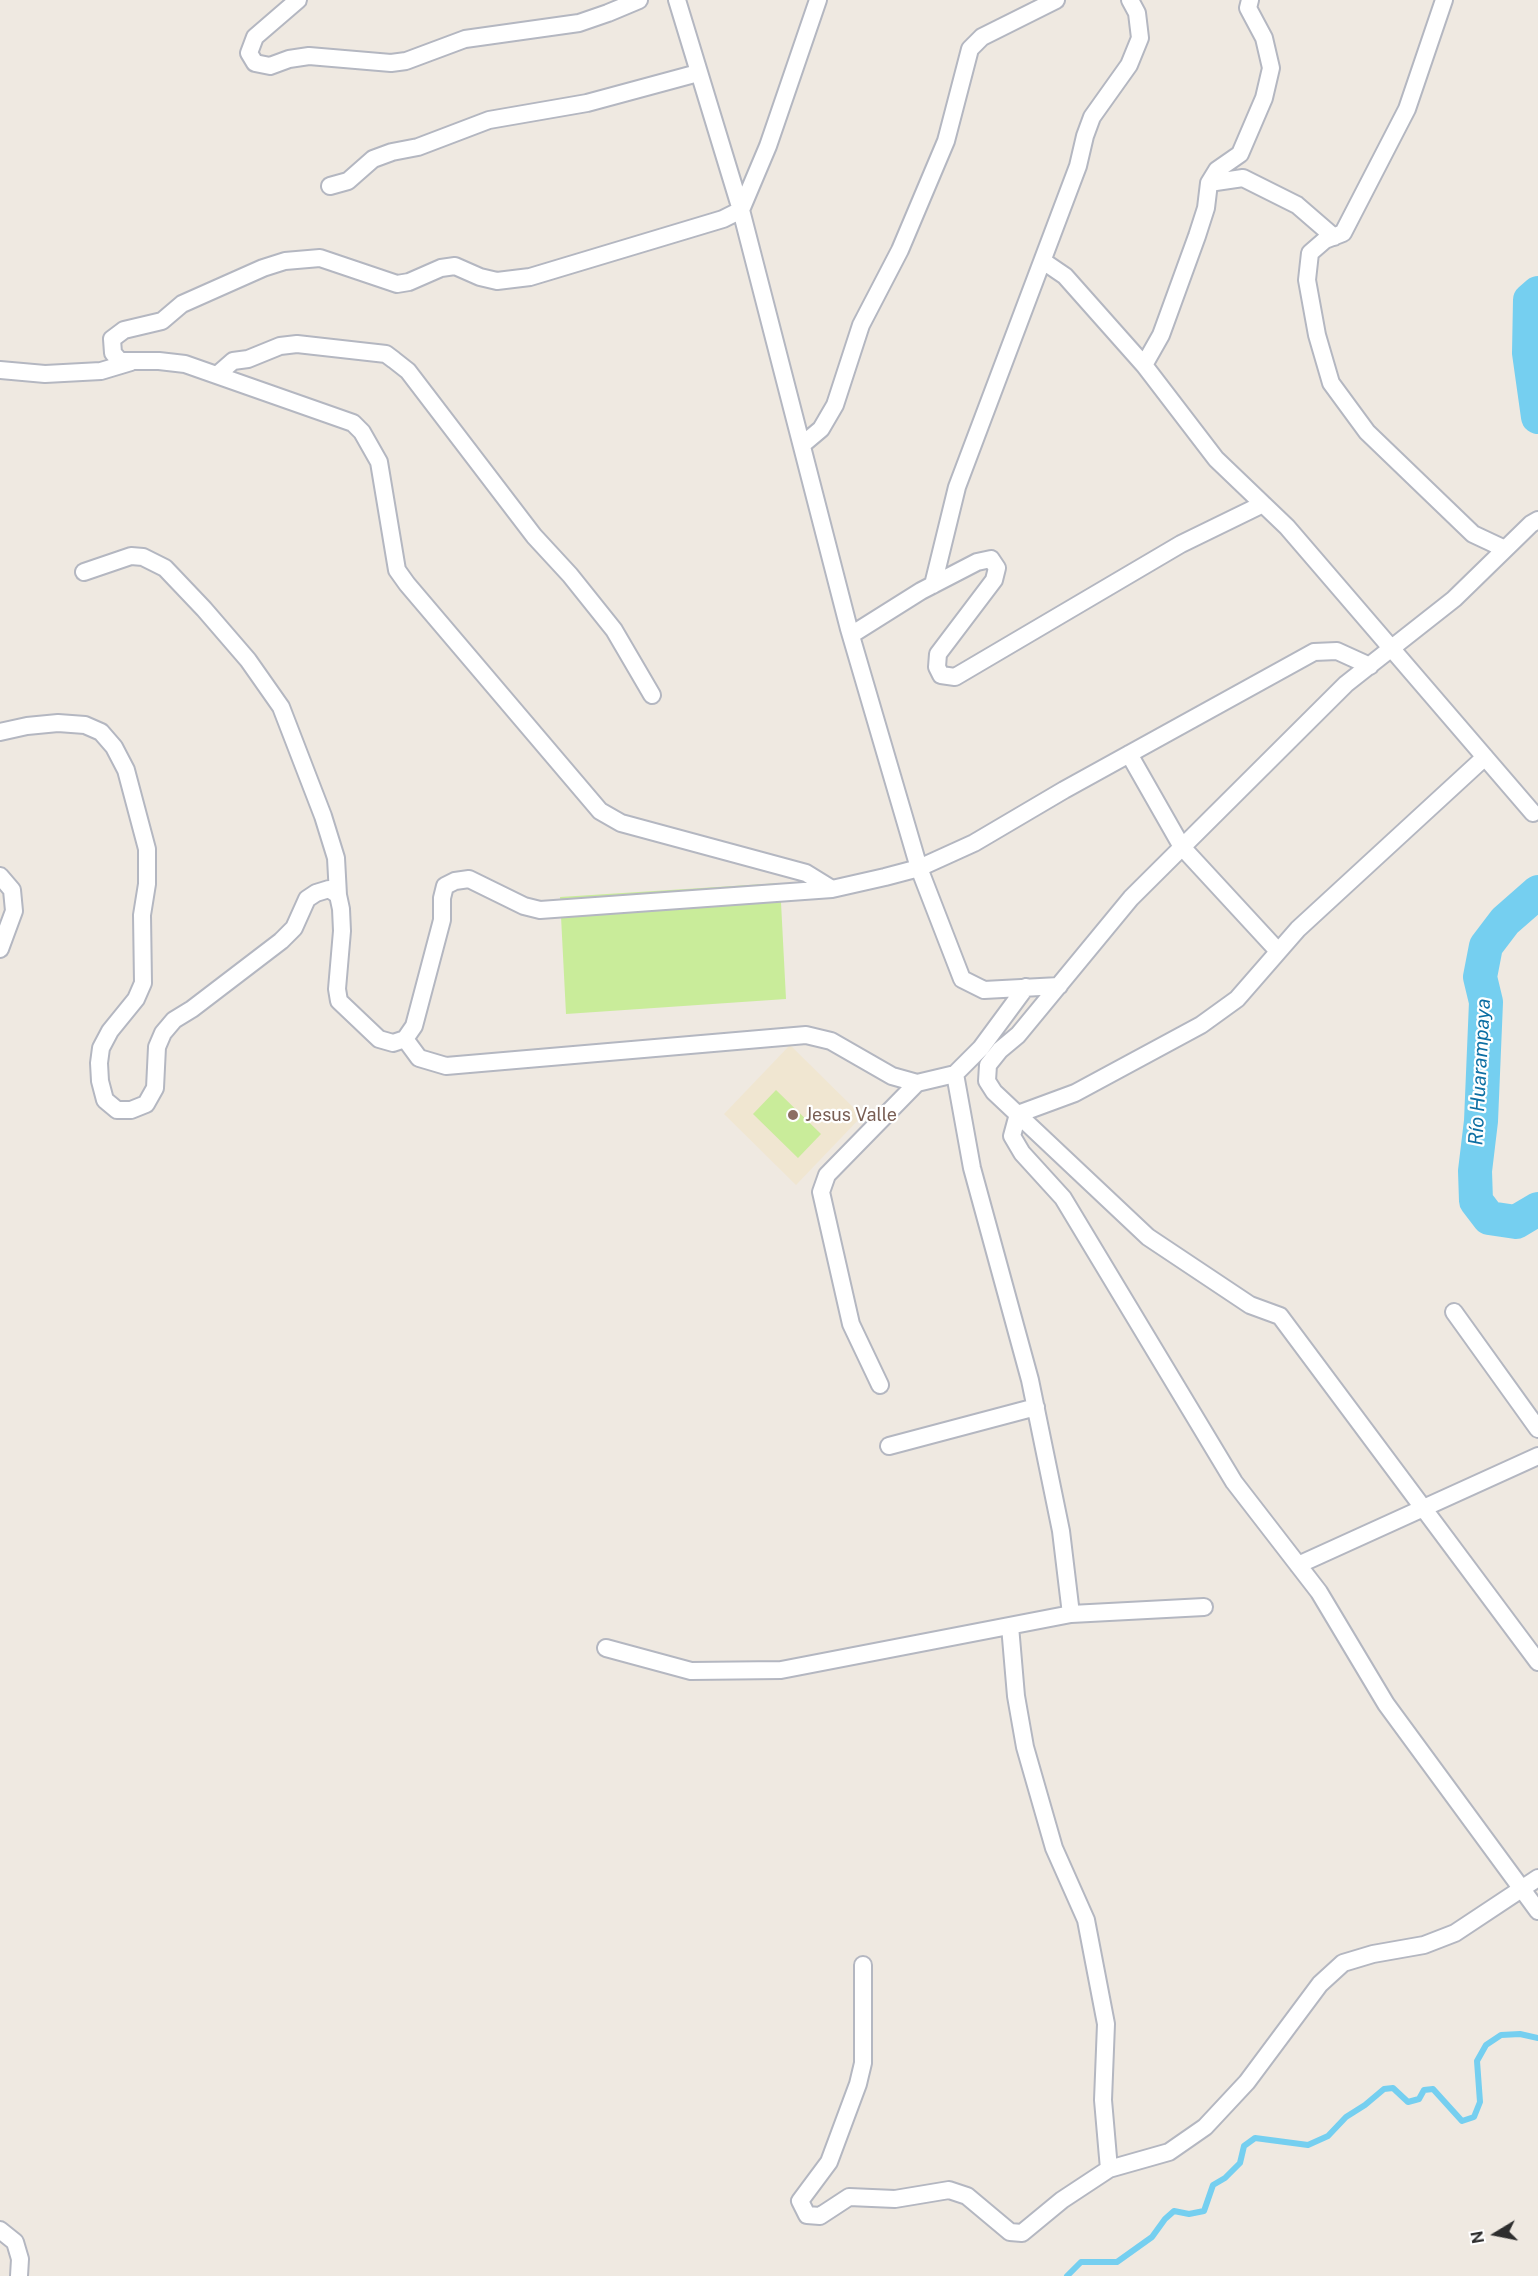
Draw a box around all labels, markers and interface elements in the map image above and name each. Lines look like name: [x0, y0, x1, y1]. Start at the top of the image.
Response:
water label: Río Huarampaya: [1464, 998, 1496, 1146]
place label: Jesus Valle: [805, 1104, 897, 1126]
marker: Jesus Valle: [786, 1108, 800, 1122]
north arrow: [1466, 2204, 1526, 2264]
text: N: [1467, 2229, 1488, 2245]

